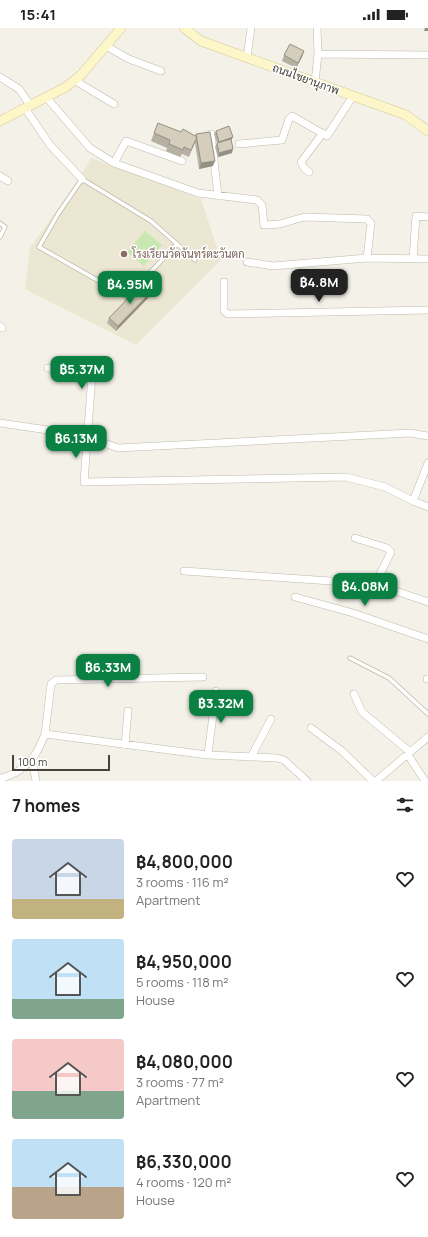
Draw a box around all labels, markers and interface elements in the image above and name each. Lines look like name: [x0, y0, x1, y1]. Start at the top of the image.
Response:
text: 15:41: [20, 4, 56, 25]
street label: ถนนไชยานุภาพ: [270, 60, 342, 99]
place label: โรงเรียนวัดจันทร์ตะวันตก: [131, 246, 245, 261]
marker: โรงเรียนวัดจันทร์ตะวันตก: [119, 249, 129, 259]
pin: ฿4.8M: [291, 269, 347, 303]
pin: ฿4.95M: [97, 271, 163, 305]
text: ฿4.8M: [300, 273, 338, 291]
text: ฿4.95M: [107, 275, 153, 293]
pin: ฿5.37M: [49, 356, 115, 390]
text: ฿5.37M: [59, 360, 105, 378]
pin: ฿6.13M: [43, 425, 109, 459]
text: ฿6.13M: [55, 429, 97, 447]
pin: ฿4.08M: [332, 573, 398, 607]
text: ฿4.08M: [341, 577, 389, 595]
pin: ฿6.33M: [75, 654, 141, 688]
text: ฿6.33M: [85, 658, 131, 676]
pin: ฿3.32M: [188, 690, 254, 724]
text: ฿3.32M: [198, 694, 244, 712]
scale bar: [12, 753, 110, 772]
text: 100 m: [18, 754, 47, 769]
text: 7 homes: [12, 794, 80, 817]
icon: filters: [394, 794, 416, 816]
text: ฿4,800,000: [136, 850, 233, 873]
icon: home: [44, 855, 92, 903]
icon: heart: [394, 868, 416, 890]
text: 3 rooms · 116 m²: [136, 873, 229, 891]
text: Apartment: [136, 891, 200, 909]
text: ฿4,950,000: [136, 950, 232, 973]
icon: home: [44, 955, 92, 1003]
icon: heart: [394, 968, 416, 990]
text: 5 rooms · 118 m²: [136, 973, 229, 991]
text: House: [136, 991, 175, 1009]
text: ฿4,080,000: [136, 1050, 233, 1073]
icon: home: [44, 1055, 92, 1103]
icon: heart: [394, 1068, 416, 1090]
text: 3 rooms · 77 m²: [136, 1073, 224, 1091]
text: Apartment: [136, 1091, 200, 1109]
text: ฿6,330,000: [136, 1150, 232, 1173]
icon: home: [44, 1155, 92, 1203]
icon: heart: [394, 1168, 416, 1190]
text: 4 rooms · 120 m²: [136, 1173, 231, 1191]
text: House: [136, 1191, 175, 1209]

